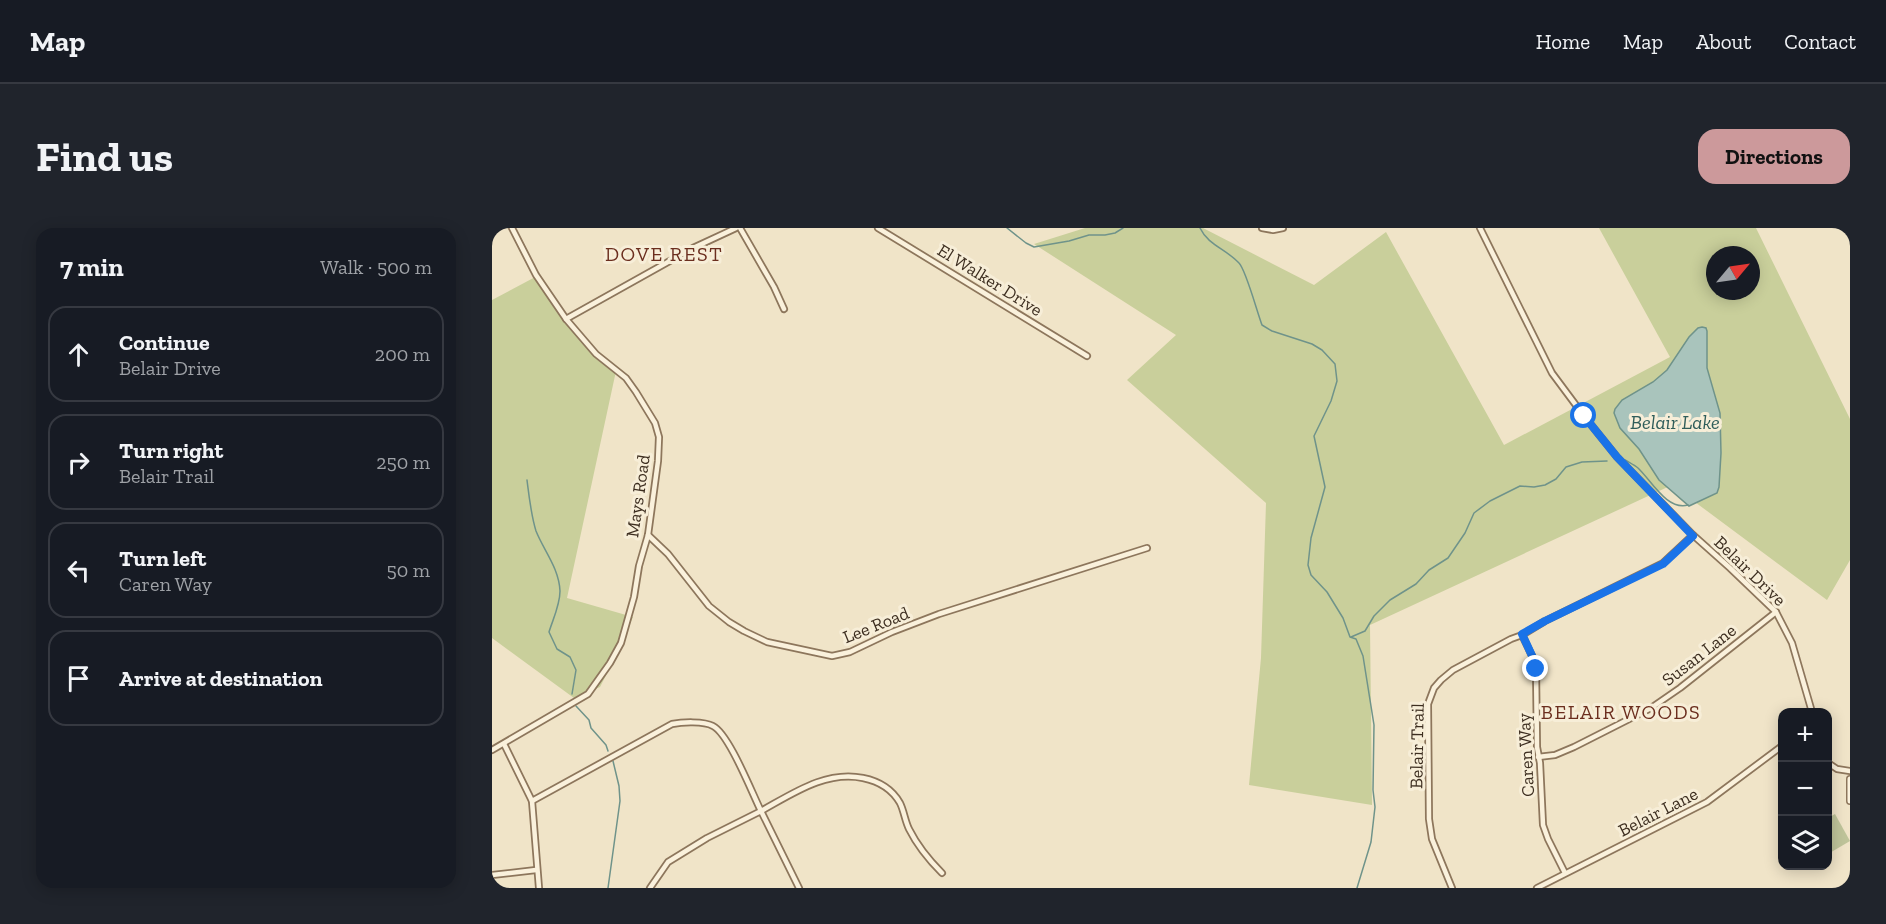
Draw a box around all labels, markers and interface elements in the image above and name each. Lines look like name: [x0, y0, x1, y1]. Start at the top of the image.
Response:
text: Map: [30, 25, 85, 58]
text: Home: [1536, 29, 1590, 54]
text: Map: [1623, 29, 1663, 54]
text: About: [1696, 29, 1751, 54]
text: Contact: [1784, 29, 1856, 54]
button: Directions: [1698, 129, 1850, 184]
text: Find us: [36, 131, 173, 182]
street label: El Walker Drive: [933, 239, 1047, 321]
district label: DOVE REST: [605, 242, 723, 266]
north arrow: [1706, 246, 1760, 300]
text: 7 min: [60, 251, 124, 283]
text: Walk · 500 m: [320, 255, 432, 279]
text: Continue: [119, 329, 210, 356]
icon: ahead: [62, 338, 95, 371]
text: 200 m: [375, 342, 430, 366]
text: Belair Drive: [119, 356, 221, 380]
route start: [1570, 402, 1596, 428]
water label: Belair Lake: [1630, 410, 1720, 434]
text: Turn right: [119, 437, 223, 464]
icon: right: [62, 446, 95, 479]
text: 250 m: [376, 450, 430, 474]
street label: Mays Road: [621, 453, 655, 539]
text: Belair Trail: [119, 464, 214, 488]
street label: Belair Drive: [1709, 531, 1791, 611]
text: Turn left: [119, 545, 206, 572]
icon: left: [62, 554, 95, 587]
text: 50 m: [386, 558, 430, 582]
text: Caren Way: [119, 572, 212, 596]
street label: Lee Road: [840, 602, 912, 648]
street label: Susan Lane: [1658, 619, 1740, 691]
route end: [1522, 655, 1548, 681]
icon: arrive: [62, 662, 95, 695]
text: Arrive at destination: [119, 665, 322, 692]
district label: BELAIR WOODS: [1541, 700, 1701, 724]
street label: Belair Trail: [1405, 703, 1429, 789]
map controls: [1778, 708, 1832, 870]
button: +: [1778, 708, 1832, 762]
street label: Caren Way: [1513, 712, 1539, 797]
button: −: [1778, 762, 1832, 816]
street label: Belair Lane: [1614, 783, 1702, 841]
button: layers: [1778, 816, 1832, 870]

